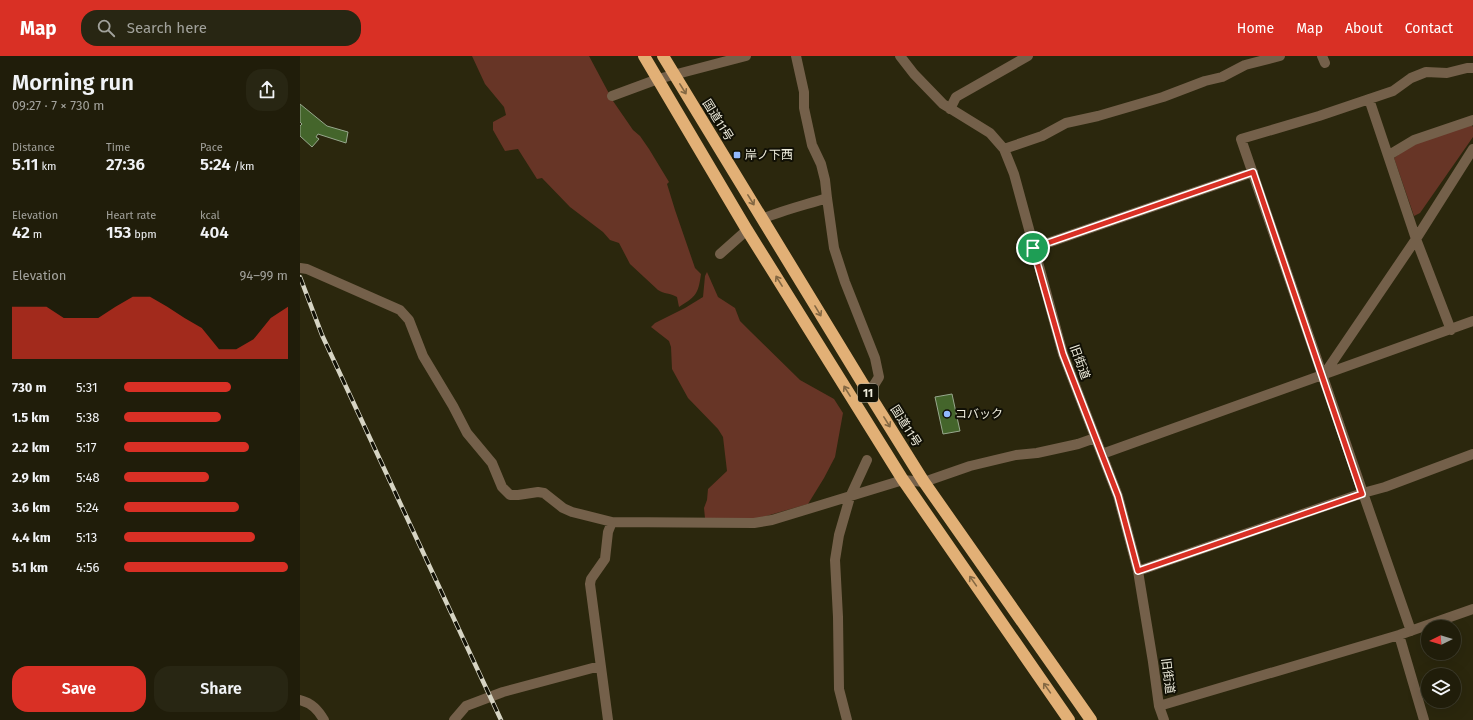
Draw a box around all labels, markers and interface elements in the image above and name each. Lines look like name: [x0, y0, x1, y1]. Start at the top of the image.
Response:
search box: [81, 10, 361, 46]
text: Map: [20, 17, 57, 40]
icon: search: [95, 17, 117, 39]
text: Search here: [127, 19, 207, 37]
text: Home: [1237, 20, 1274, 37]
text: Map: [1296, 20, 1323, 37]
text: About: [1345, 20, 1383, 37]
text: Contact: [1405, 20, 1453, 37]
text: Morning run: [12, 69, 134, 96]
button: share: [246, 69, 288, 111]
one-way arrow: [679, 83, 687, 95]
street label: 国道11号: [700, 97, 736, 143]
text: 09:27 · 7 × 730 m: [12, 98, 104, 113]
text: Distance: [12, 141, 55, 154]
text: Time: [106, 141, 130, 154]
text: Pace: [200, 141, 223, 154]
place label: 岸ノ下西: [745, 148, 793, 162]
marker: 岸ノ下西: [732, 150, 742, 160]
text: 5.11: [12, 154, 39, 175]
text: 27:36: [106, 154, 145, 175]
text: 5:24: [200, 154, 231, 175]
text: km: [39, 160, 57, 173]
text: /km: [231, 160, 254, 173]
one-way arrow: [747, 194, 755, 206]
text: Elevation: [12, 209, 58, 222]
text: Heart rate: [106, 209, 156, 222]
text: kcal: [200, 209, 220, 222]
text: 42: [12, 222, 30, 243]
text: 153: [106, 222, 131, 243]
text: 404: [200, 222, 229, 243]
text: m: [30, 228, 42, 241]
text: bpm: [131, 228, 157, 241]
pin: [1016, 231, 1050, 265]
icon: arrive: [1022, 237, 1044, 259]
text: Elevation: [12, 268, 66, 283]
text: 94–99 m: [240, 268, 288, 283]
one-way arrow: [774, 275, 782, 287]
one-way arrow: [815, 305, 823, 317]
street label: 旧街道: [1067, 343, 1093, 381]
text: 730 m: [12, 380, 46, 395]
text: 5:31: [76, 380, 98, 395]
road number: 11: [858, 384, 878, 402]
one-way arrow: [843, 385, 851, 397]
street label: 国道11号: [888, 403, 924, 449]
place label: コバック: [955, 407, 1003, 421]
marker: コバック: [942, 409, 952, 419]
text: 1.5 km: [12, 410, 50, 425]
text: 5:38: [76, 410, 99, 425]
one-way arrow: [883, 416, 891, 428]
text: 2.2 km: [12, 440, 50, 455]
text: 5:17: [76, 440, 97, 455]
text: 2.9 km: [12, 470, 50, 485]
text: 5:48: [76, 470, 100, 485]
text: 3.6 km: [12, 500, 50, 515]
text: 5:24: [76, 500, 99, 515]
text: 4.4 km: [12, 530, 51, 545]
text: 5:13: [76, 530, 97, 545]
text: 5.1 km: [12, 560, 48, 575]
text: 4:56: [76, 560, 100, 575]
one-way arrow: [969, 576, 977, 587]
north arrow: [1421, 620, 1461, 660]
map controls: [1421, 620, 1461, 708]
street label: 旧街道: [1159, 657, 1177, 695]
button: Save: [12, 666, 146, 712]
button: Share: [154, 666, 288, 712]
button: layers: [1421, 668, 1461, 708]
one-way arrow: [1043, 683, 1051, 694]

